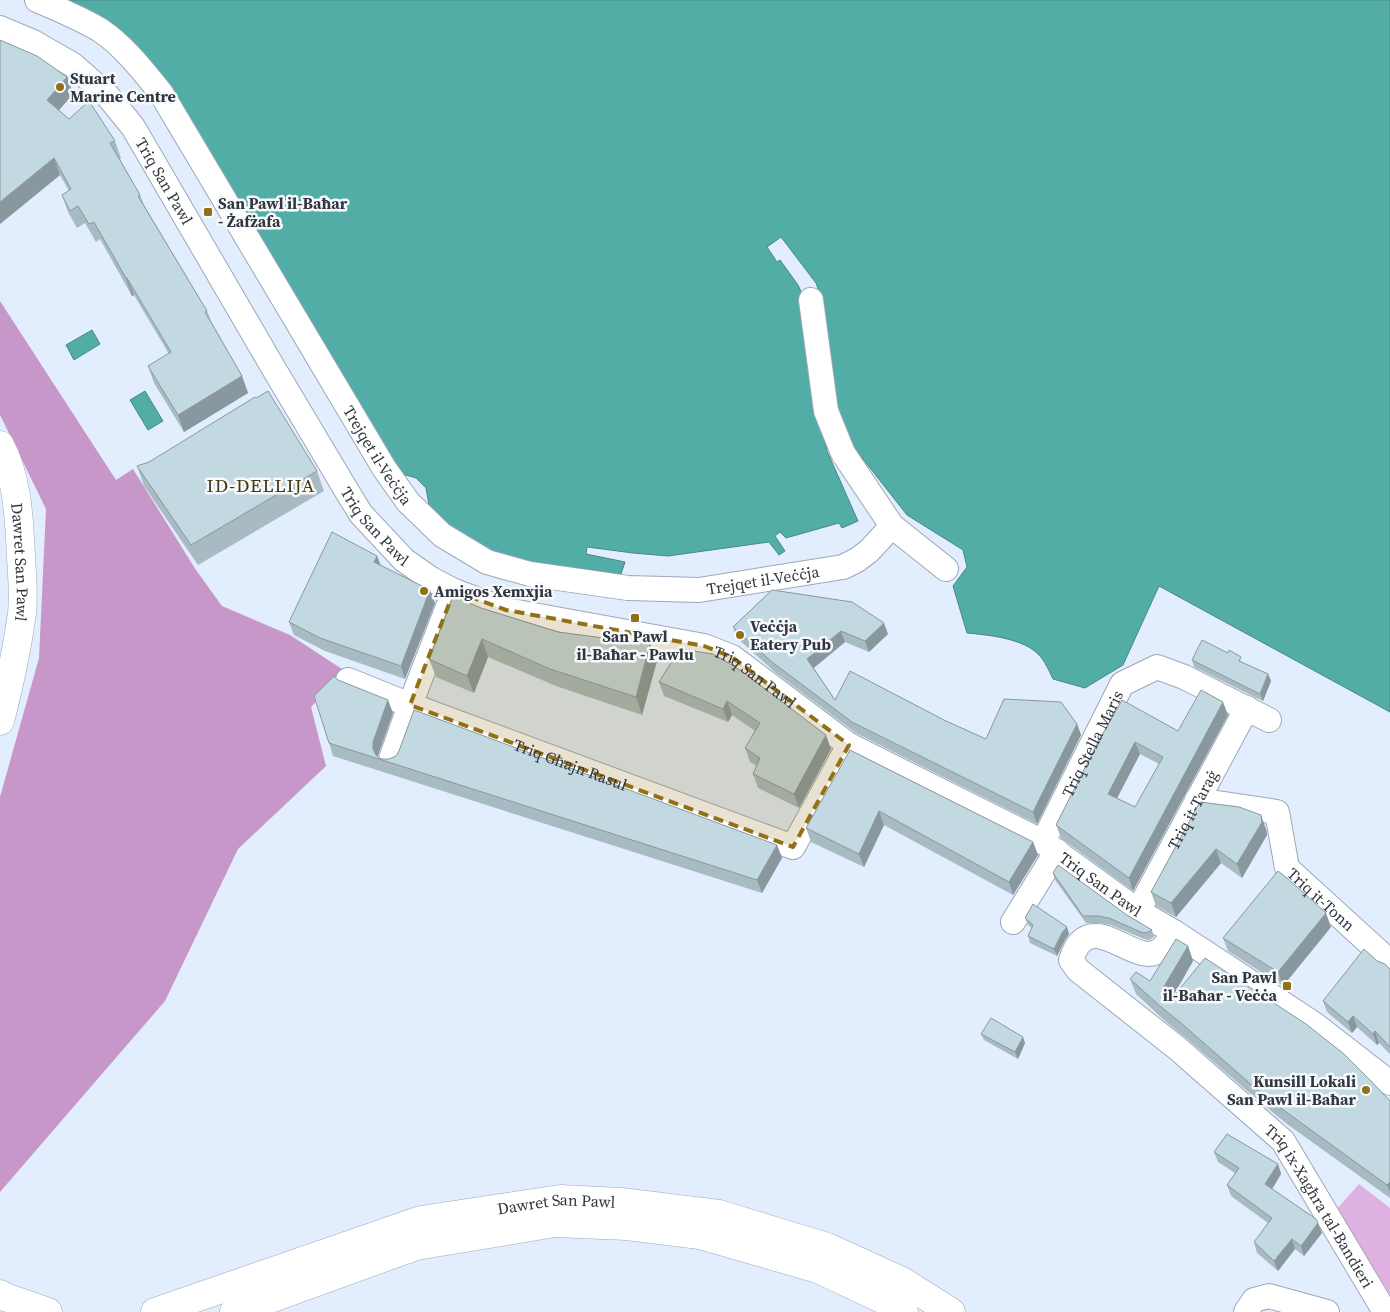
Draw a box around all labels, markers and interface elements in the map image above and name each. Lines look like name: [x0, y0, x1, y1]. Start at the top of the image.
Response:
place label: Stuart Marine Centre: [70, 67, 176, 107]
marker: Stuart Marine Centre: [54, 81, 66, 93]
street label: Triq San Pawl: [130, 133, 198, 229]
place label: San Pawl il-Baħar - Żafżafa: [218, 192, 348, 232]
marker: San Pawl il-Baħar - Żafżafa: [202, 206, 214, 218]
street label: Trejqet il-Veċċja: [338, 401, 418, 510]
district label: ID-DELLIJA: [207, 472, 315, 498]
street label: Triq San Pawl: [336, 483, 414, 571]
street label: Dawret San Pawl: [6, 502, 34, 623]
street label: Trejqet il-Veċċja: [705, 560, 822, 600]
place label: Amigos Xemxjia: [434, 580, 553, 602]
marker: Amigos Xemxjia: [418, 585, 430, 597]
marker: San Pawl il-Baħar - Pawlu: [629, 612, 641, 624]
place label: Veċċja Eatery Pub: [750, 615, 831, 655]
place label: San Pawl il-Baħar - Pawlu: [576, 625, 694, 665]
marker: Veċċja Eatery Pub: [734, 629, 746, 641]
street label: Triq San Pawl: [710, 640, 801, 713]
street label: Triq Stella Maris: [1056, 686, 1128, 801]
street label: Triq Għajn Rasul: [511, 733, 631, 796]
street label: Triq it-Taraġ: [1162, 766, 1223, 854]
street label: Triq San Pawl: [1055, 846, 1146, 922]
street label: Triq it-Tonn: [1283, 863, 1360, 936]
place label: San Pawl il-Baħar - Veċċa: [1163, 966, 1277, 1006]
marker: San Pawl il-Baħar - Veċċa: [1281, 980, 1293, 992]
place label: Kunsill Lokali San Pawl il-Baħar: [1227, 1070, 1357, 1110]
marker: Kunsill Lokali San Pawl il-Baħar: [1360, 1084, 1372, 1096]
street label: Triq ix-Xagħra tal-Bandieri: [1260, 1119, 1379, 1292]
street label: Dawret San Pawl: [496, 1188, 616, 1219]

